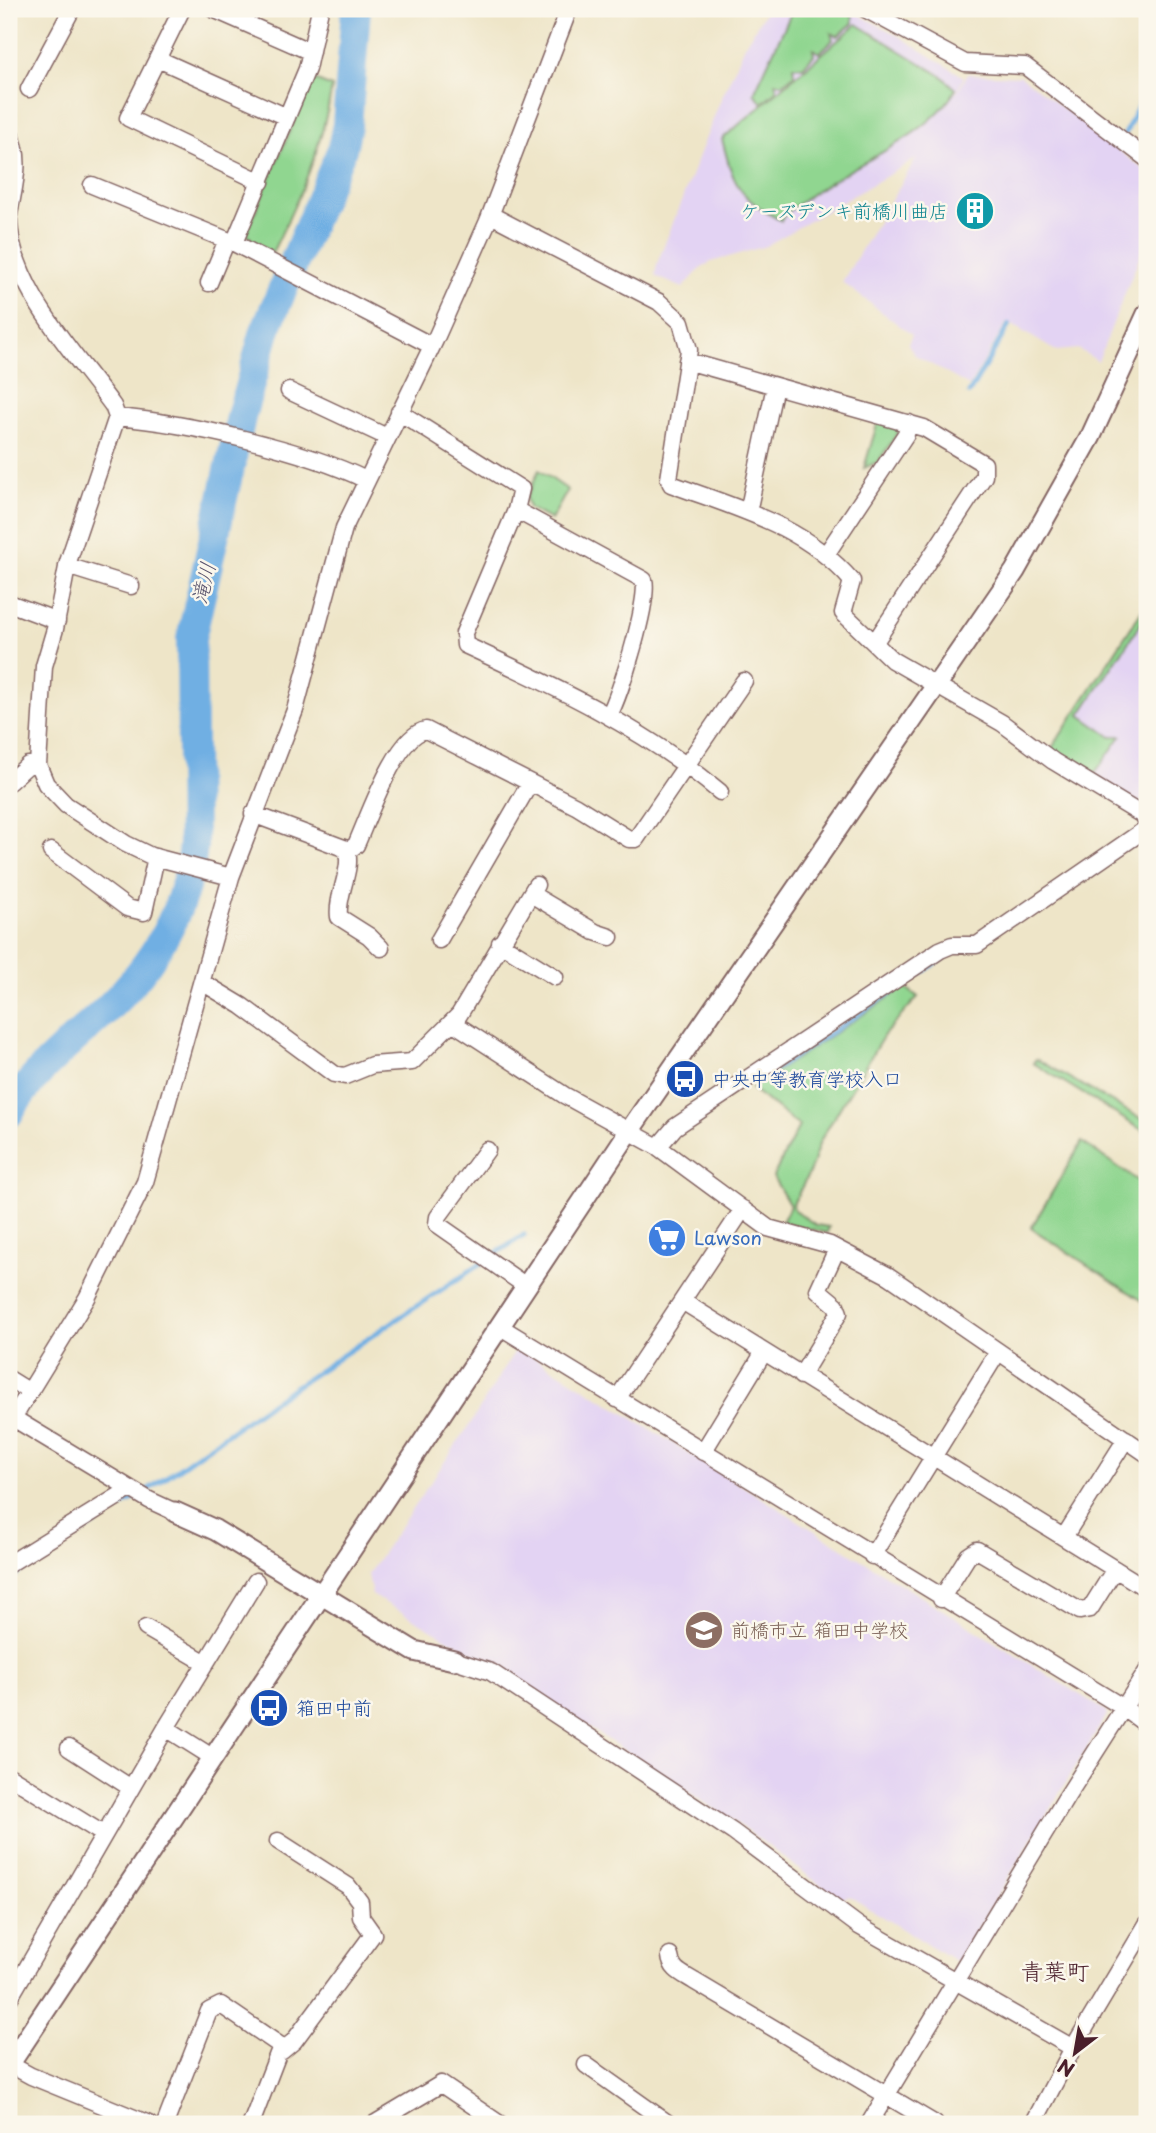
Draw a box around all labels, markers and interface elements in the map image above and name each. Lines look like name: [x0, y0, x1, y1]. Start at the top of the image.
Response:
building icon: ケーズデンキ前橋川曲店: [954, 190, 996, 232]
place label: ケーズデンキ前橋川曲店: [741, 196, 948, 224]
water label: 滝川: [181, 558, 223, 607]
bus stop icon: 中央中等教育学校入口: [664, 1058, 706, 1100]
place label: 中央中等教育学校入口: [712, 1064, 902, 1092]
supermarket icon: Lawson: [646, 1217, 688, 1259]
place label: Lawson: [694, 1223, 762, 1251]
school or university icon: 前橋市立 箱田中学校: [683, 1609, 725, 1651]
place label: 前橋市立 箱田中学校: [731, 1615, 908, 1643]
bus stop icon: 箱田中前: [248, 1687, 290, 1729]
place label: 箱田中前: [296, 1693, 372, 1721]
district label: 青葉町: [1021, 1953, 1090, 1988]
north arrow: [1040, 2018, 1110, 2088]
text: N: [1052, 2053, 1079, 2084]

